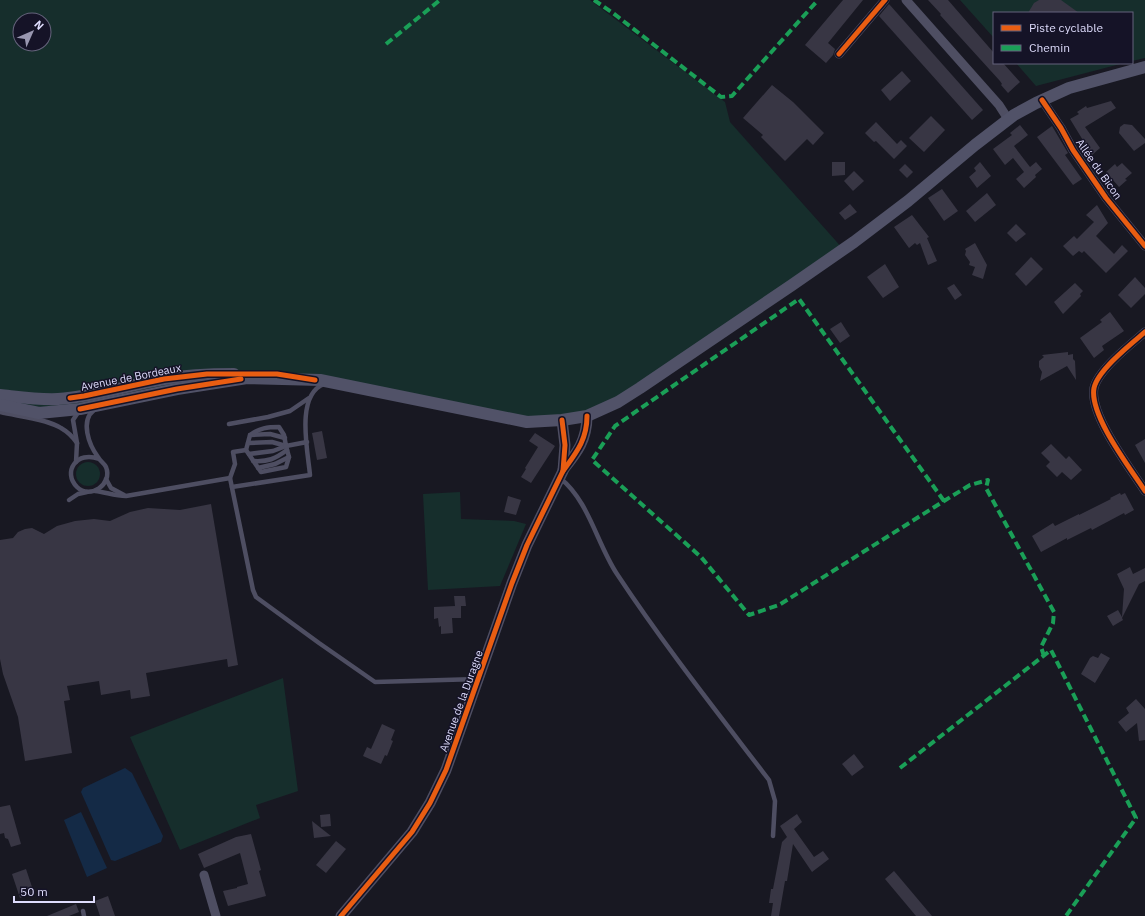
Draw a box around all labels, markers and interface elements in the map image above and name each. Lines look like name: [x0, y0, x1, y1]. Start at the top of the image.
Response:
north arrow: [12, 12, 52, 52]
legend: [993, 12, 1133, 64]
text: N: [31, 17, 47, 33]
text: Piste cyclable: [1029, 20, 1104, 35]
text: Chemin: [1029, 40, 1070, 55]
street label: Allée du Bicon: [1073, 136, 1125, 202]
street label: Avenue de Bordeaux: [80, 360, 183, 394]
street label: Avenue de la Duragne: [436, 648, 486, 754]
scale bar: [14, 878, 94, 904]
text: 50 m: [20, 884, 48, 899]

